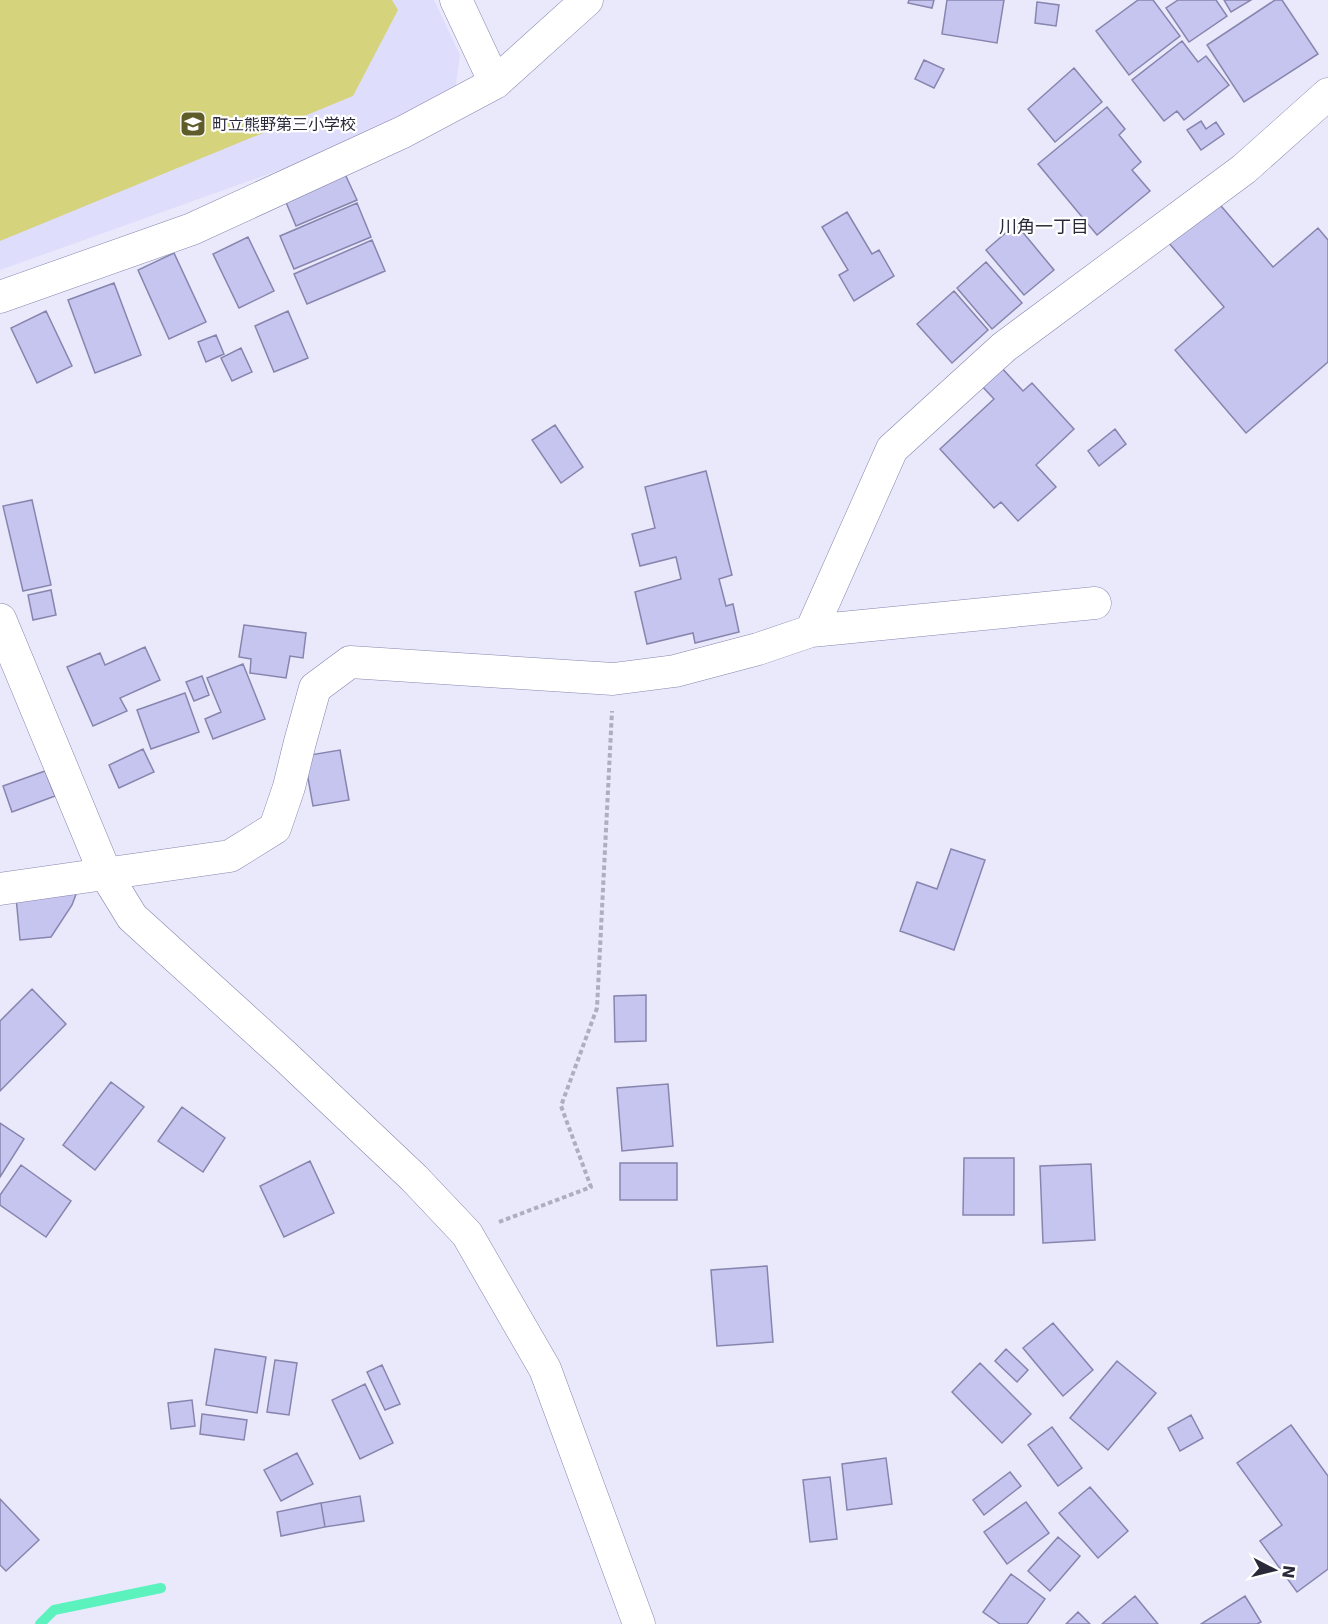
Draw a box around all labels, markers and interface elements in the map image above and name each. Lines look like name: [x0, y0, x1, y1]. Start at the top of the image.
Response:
school or university icon: 町立熊野第三小学校: [178, 109, 208, 139]
place label: 町立熊野第三小学校: [212, 115, 356, 134]
district label: 川角一丁目: [999, 216, 1089, 237]
north arrow: [1244, 1540, 1304, 1600]
text: N: [1278, 1564, 1299, 1580]

